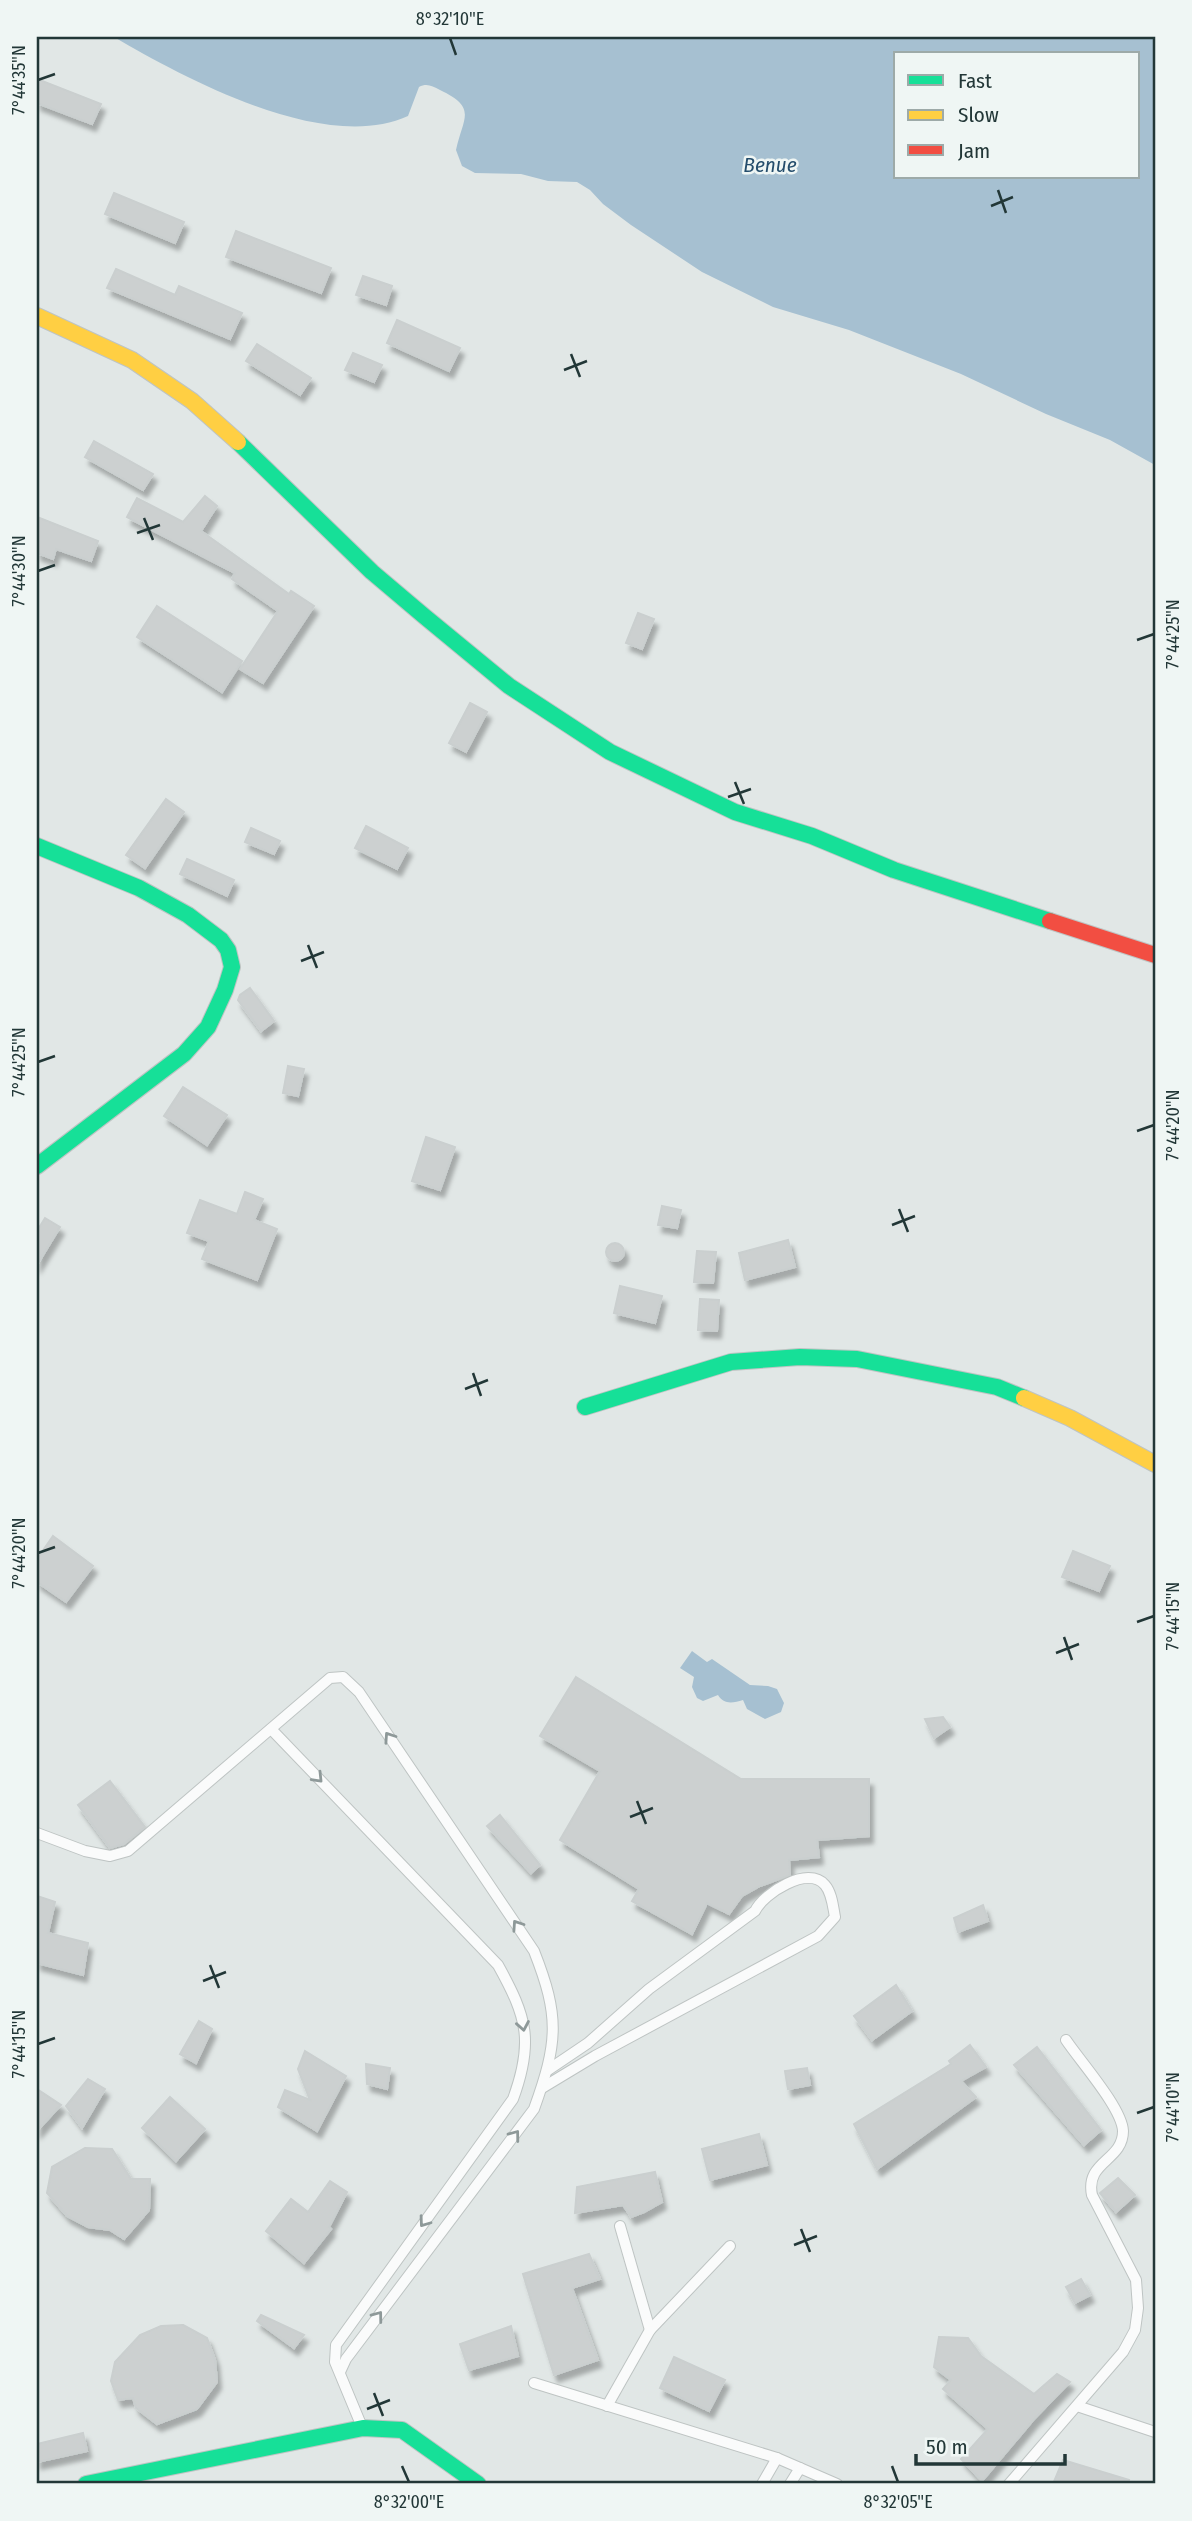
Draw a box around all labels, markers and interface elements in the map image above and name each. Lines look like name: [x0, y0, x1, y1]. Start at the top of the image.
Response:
text: 8°32'10"E: [416, 8, 484, 30]
text: 7°44'35"N: [8, 45, 30, 115]
legend: [894, 52, 1140, 178]
text: Fast: [958, 68, 992, 94]
text: Slow: [958, 102, 999, 128]
text: Jam: [958, 138, 990, 164]
water label: Benue: [743, 152, 797, 178]
text: 7°44'30"N: [8, 535, 30, 607]
text: 7°44'25"N: [1162, 599, 1184, 669]
text: 7°44'25"N: [8, 1027, 30, 1097]
text: 7°44'20"N: [1162, 1090, 1184, 1160]
text: 7°44'20"N: [8, 1518, 30, 1588]
text: 7°44'15"N: [1162, 1582, 1184, 1650]
one-way arrow: [384, 1731, 397, 1744]
one-way arrow: [310, 1770, 323, 1783]
one-way arrow: [513, 1920, 525, 1933]
text: 7°44'15"N: [8, 2010, 30, 2078]
one-way arrow: [515, 2020, 530, 2032]
text: 7°44'10"N: [1162, 2072, 1184, 2142]
one-way arrow: [507, 2130, 519, 2142]
one-way arrow: [420, 2214, 432, 2227]
one-way arrow: [370, 2311, 383, 2324]
scale bar: [916, 2423, 1064, 2467]
text: 50 m: [926, 2434, 968, 2460]
text: 8°32'00"E: [374, 2491, 444, 2513]
text: 8°32'05"E: [863, 2491, 933, 2513]

